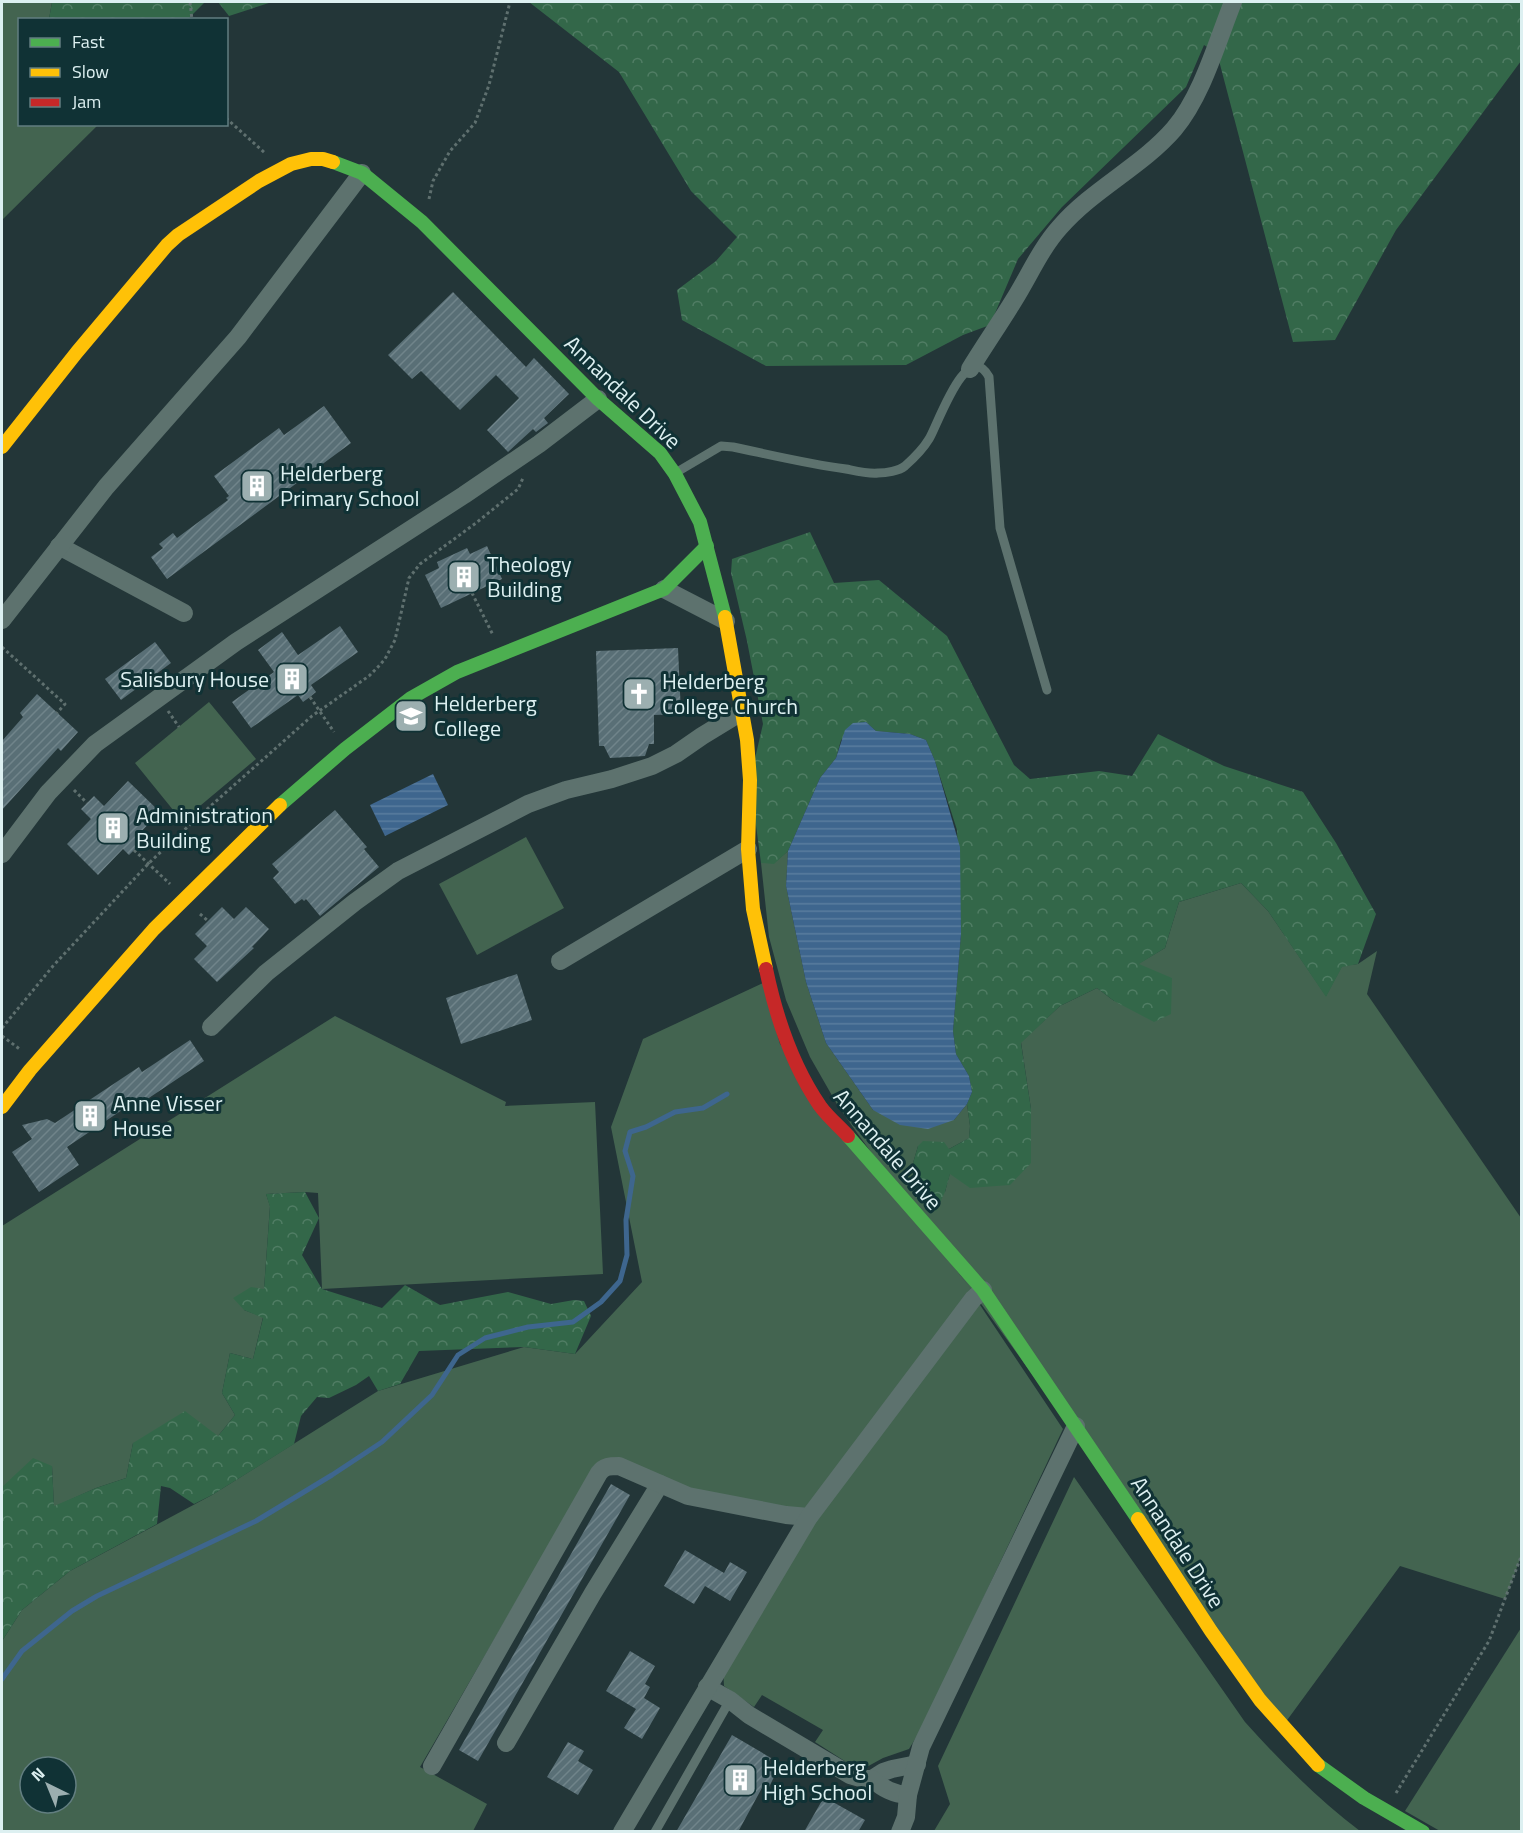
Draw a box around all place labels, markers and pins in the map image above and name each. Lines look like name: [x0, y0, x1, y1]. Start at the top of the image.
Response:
place label: Helderberg Primary School: [280, 456, 420, 515]
building icon: Helderberg Primary School: [239, 468, 275, 504]
place label: Theology Building: [487, 547, 572, 606]
building icon: Theology Building: [446, 559, 482, 595]
building icon: Salisbury House: [274, 661, 310, 697]
place label: Salisbury House: [120, 662, 269, 696]
place label: Helderberg College Church: [662, 664, 798, 723]
church icon: Helderberg College Church: [621, 676, 657, 712]
place label: Helderberg College: [434, 686, 537, 745]
school or university icon: Helderberg College: [393, 698, 429, 734]
place label: Administration Building: [136, 798, 273, 857]
building icon: Administration Building: [95, 810, 131, 846]
place label: Anne Visser House: [113, 1086, 223, 1145]
building icon: Anne Visser House: [72, 1098, 108, 1134]
place label: Helderberg High School: [763, 1750, 872, 1809]
building icon: Helderberg High School: [722, 1762, 758, 1798]

